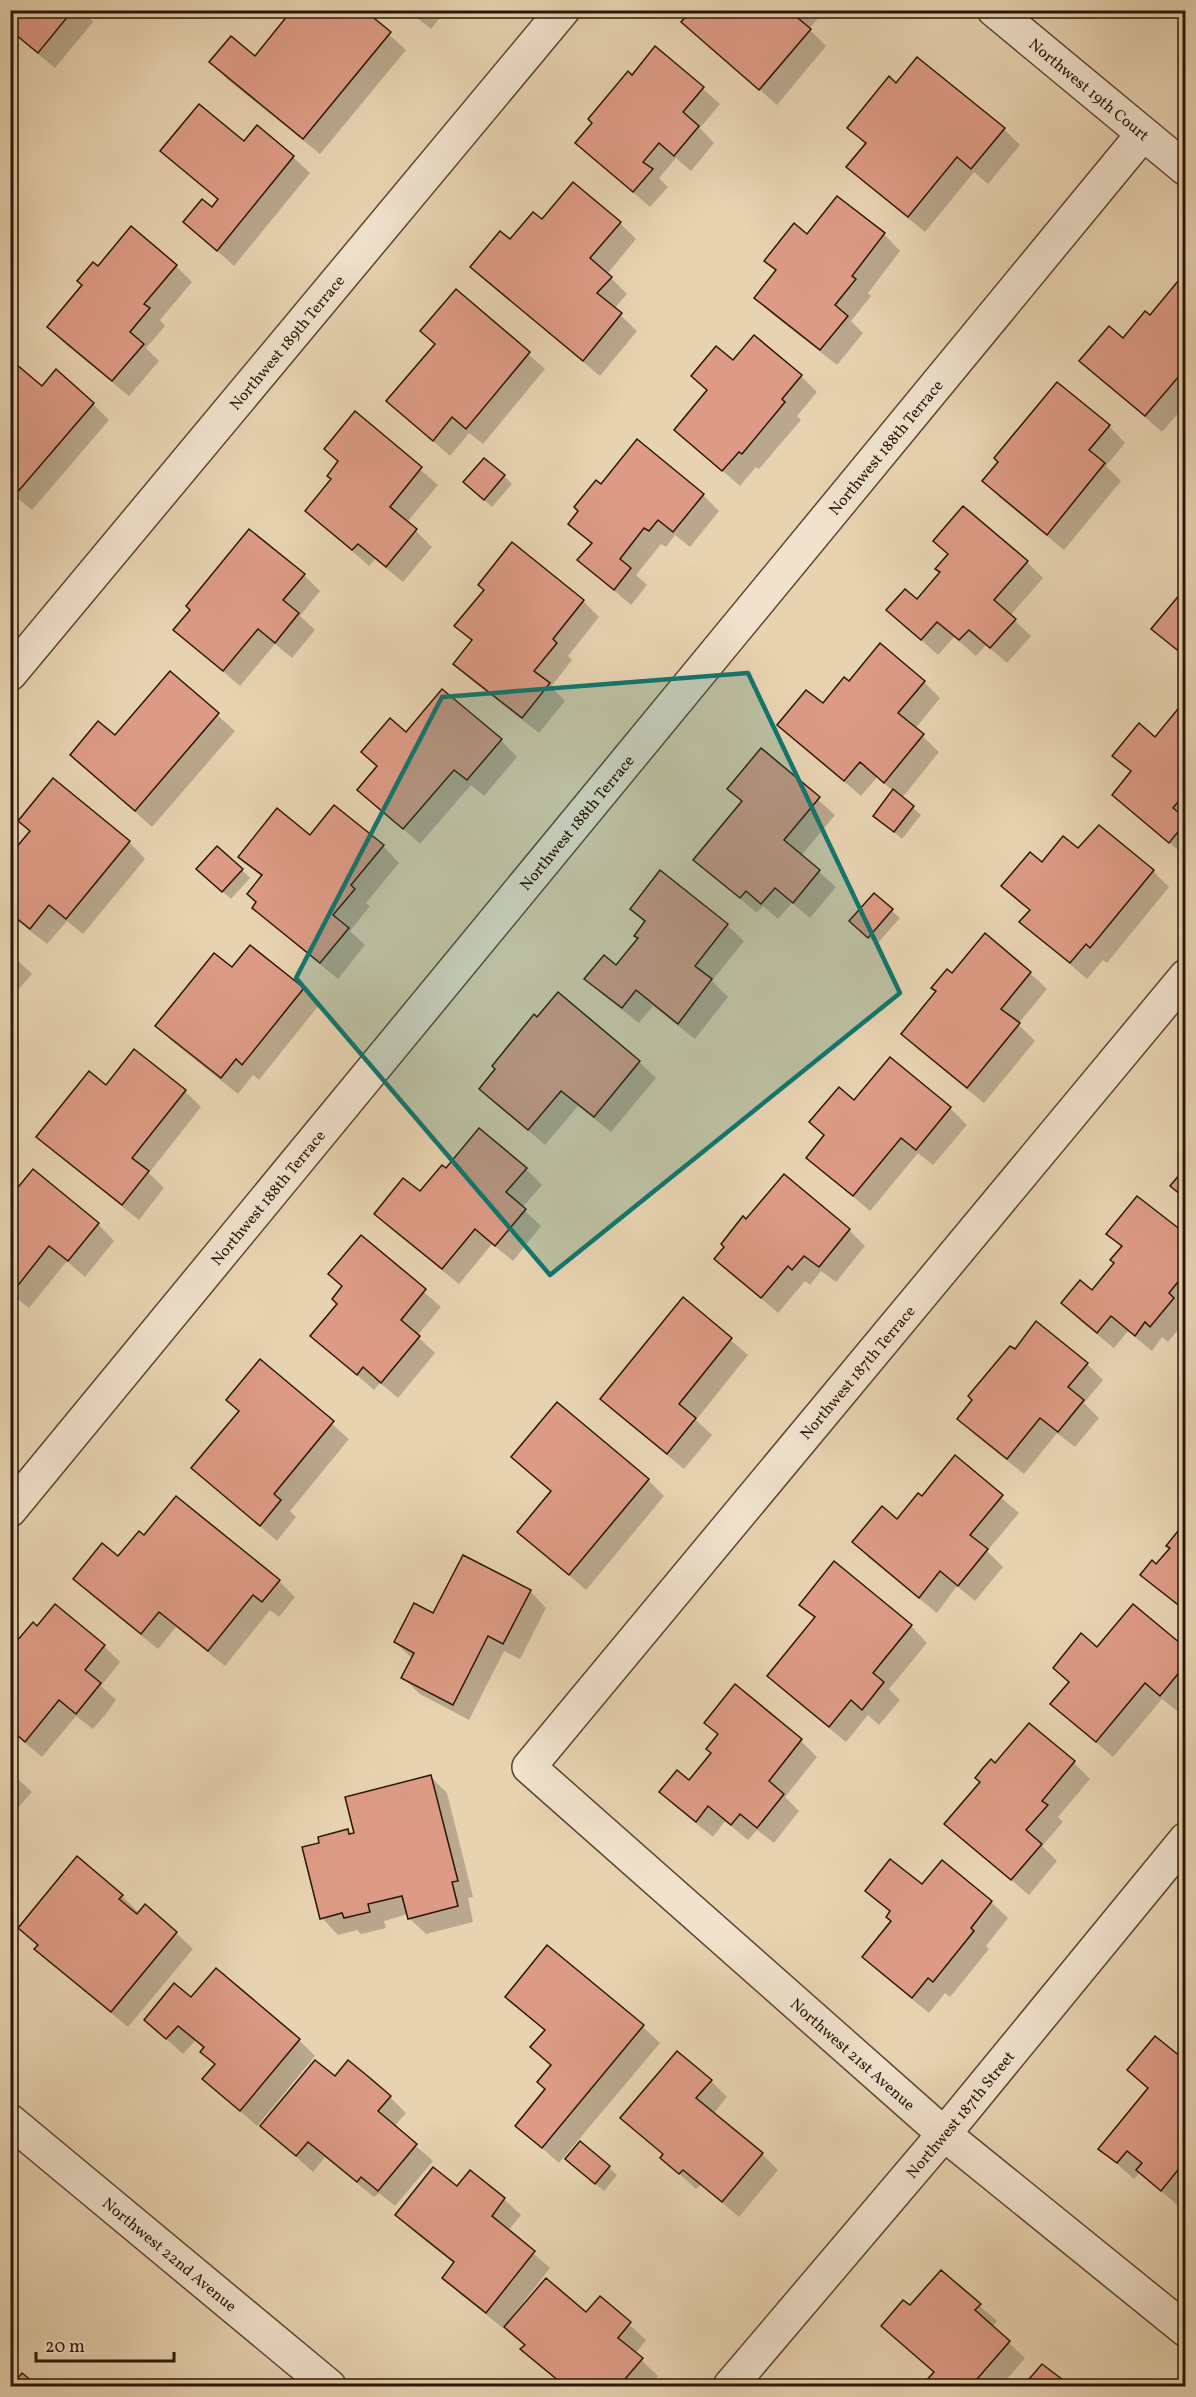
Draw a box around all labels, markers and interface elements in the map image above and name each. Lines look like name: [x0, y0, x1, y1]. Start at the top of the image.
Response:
street label: Northwest 19th Court: [1023, 34, 1153, 147]
street label: Northwest 189th Terrace: [225, 271, 351, 416]
street label: Northwest 188th Terrace: [824, 376, 949, 521]
street label: Northwest 188th Terrace: [516, 751, 640, 896]
street label: Northwest 188th Terrace: [207, 1126, 331, 1271]
street label: Northwest 187th Terrace: [796, 1301, 921, 1445]
street label: Northwest 21st Avenue: [785, 1994, 919, 2116]
street label: Northwest 187th Street: [902, 2047, 1021, 2184]
street label: Northwest 22nd Avenue: [97, 2193, 241, 2318]
scale bar: [36, 2325, 174, 2363]
text: 20 m: [45, 2335, 85, 2360]

